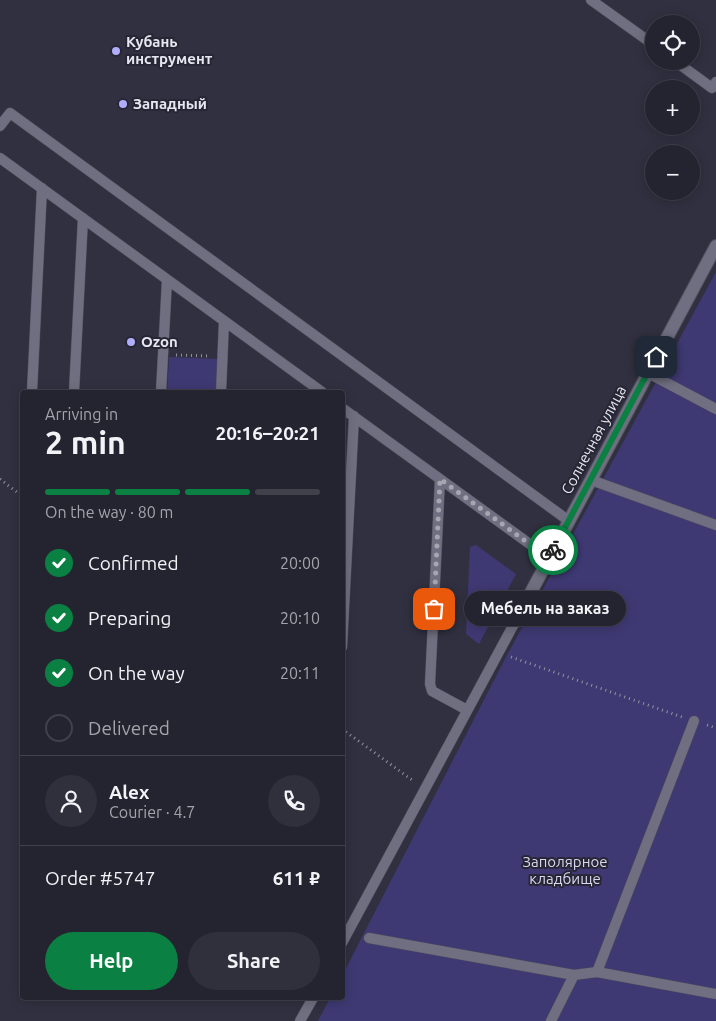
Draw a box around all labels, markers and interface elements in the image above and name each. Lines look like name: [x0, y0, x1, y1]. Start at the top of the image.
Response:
map controls: [645, 15, 700, 200]
button: locate: [645, 15, 700, 70]
place label: Кубань инструмент: [126, 33, 213, 67]
marker: Кубань инструмент: [110, 45, 122, 57]
button: +: [645, 80, 700, 135]
place label: Западный: [133, 95, 207, 112]
marker: Западный: [117, 98, 129, 110]
button: −: [645, 145, 700, 200]
place label: Ozon: [141, 333, 178, 350]
marker: Ozon: [125, 336, 137, 348]
pin: [635, 336, 677, 378]
icon: home: [642, 343, 670, 371]
street label: Солнечная улица: [558, 383, 629, 497]
text: Arriving in: [45, 405, 118, 423]
text: 20:16–20:21: [215, 422, 320, 444]
text: 2 min: [45, 424, 126, 460]
text: On the way · 80 m: [45, 503, 173, 521]
courier: [528, 525, 578, 575]
icon: bike: [539, 536, 567, 564]
icon: check: [45, 549, 73, 577]
text: Confirmed: [88, 552, 179, 574]
text: 20:00: [280, 554, 320, 572]
pin: [413, 588, 455, 630]
callout: Мебель на заказ: [464, 592, 626, 626]
icon: bag: [420, 595, 448, 623]
text: Мебель на заказ: [481, 599, 609, 617]
icon: check: [45, 604, 73, 632]
text: Preparing: [88, 607, 172, 629]
text: 20:10: [280, 609, 320, 627]
icon: check: [45, 659, 73, 687]
text: On the way: [88, 662, 185, 684]
text: 20:11: [280, 664, 320, 682]
text: Delivered: [88, 717, 170, 739]
button: person: [45, 775, 97, 827]
button: phone: [268, 775, 320, 827]
text: Alex: [109, 781, 149, 803]
text: Courier · 4.7: [109, 803, 195, 821]
park label: Заполярное кладбище: [523, 853, 607, 887]
text: Order #5747: [45, 867, 155, 889]
text: 611 ₽: [273, 867, 320, 889]
button: Help: [45, 932, 178, 990]
button: Share: [188, 932, 320, 990]

